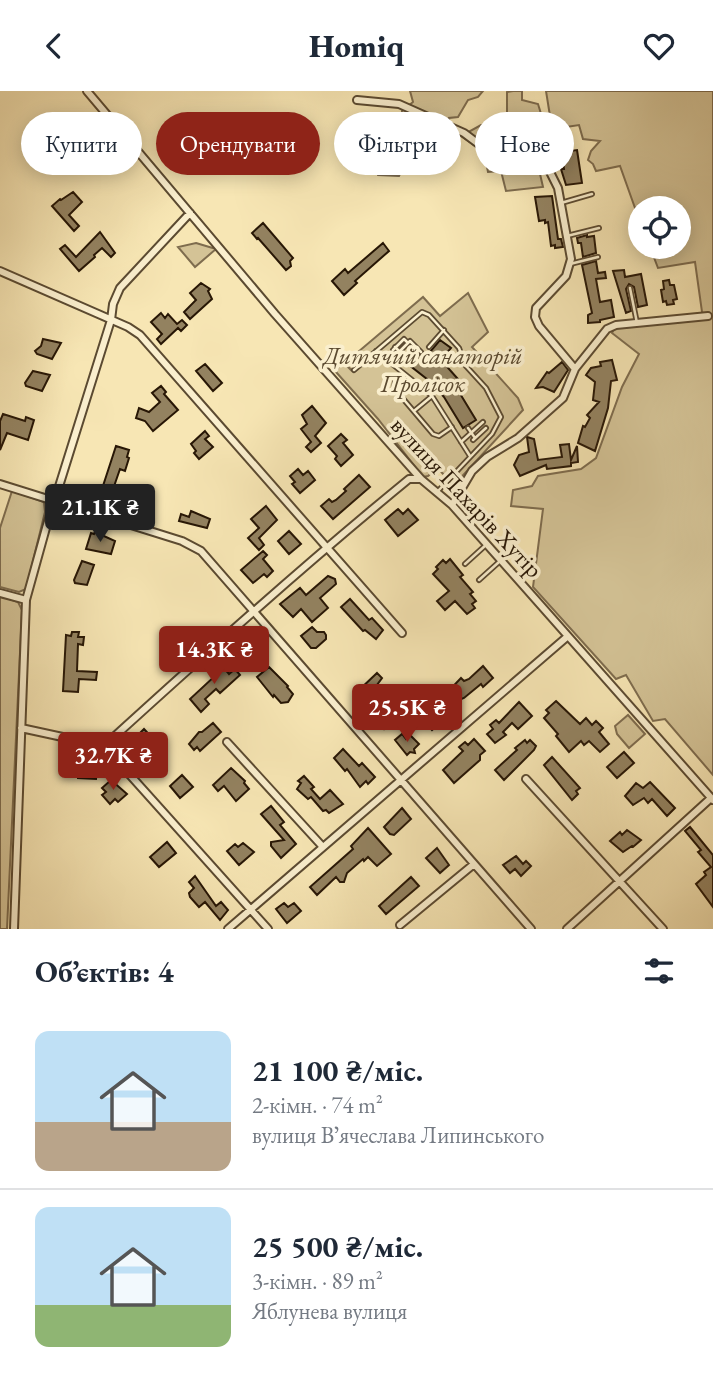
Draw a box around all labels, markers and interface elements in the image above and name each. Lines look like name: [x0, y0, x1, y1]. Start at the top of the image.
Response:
text: Homiq: [309, 25, 404, 67]
icon: back: [35, 27, 73, 65]
icon: heart: [640, 27, 678, 65]
chip: Купити: [21, 112, 142, 175]
chip: Орендувати: [156, 112, 320, 175]
chip: Фільтри: [334, 112, 461, 175]
chip: Нове: [475, 112, 574, 175]
map controls: [628, 196, 691, 259]
button: locate: [628, 196, 691, 259]
park label: Дитячий санаторій Пролісок: [322, 340, 522, 399]
street label: вулиця Пахарів Хутір: [384, 410, 550, 584]
pin: 21.1K ₴: [35, 484, 165, 544]
text: 21.1K ₴: [61, 492, 139, 522]
pin: 14.3K ₴: [149, 627, 279, 686]
text: 14.3K ₴: [175, 634, 253, 664]
pin: 25.5K ₴: [342, 685, 472, 744]
text: 25.5K ₴: [368, 692, 446, 722]
pin: 32.7K ₴: [48, 733, 178, 792]
text: 32.7K ₴: [74, 740, 152, 770]
text: Об’єктів: 4: [35, 952, 174, 991]
icon: filters: [640, 952, 678, 990]
text: 21 100 ₴/міс.: [252, 1051, 423, 1090]
icon: home: [91, 1059, 175, 1143]
text: 2-кімн. · 74 m²: [252, 1090, 383, 1120]
text: вулиця Вʼячеслава Липинського: [252, 1120, 544, 1150]
text: 25 500 ₴/міс.: [252, 1227, 423, 1266]
icon: home: [91, 1235, 175, 1319]
text: 3-кімн. · 89 m²: [252, 1266, 383, 1296]
text: Яблунева вулиця: [252, 1296, 407, 1326]

